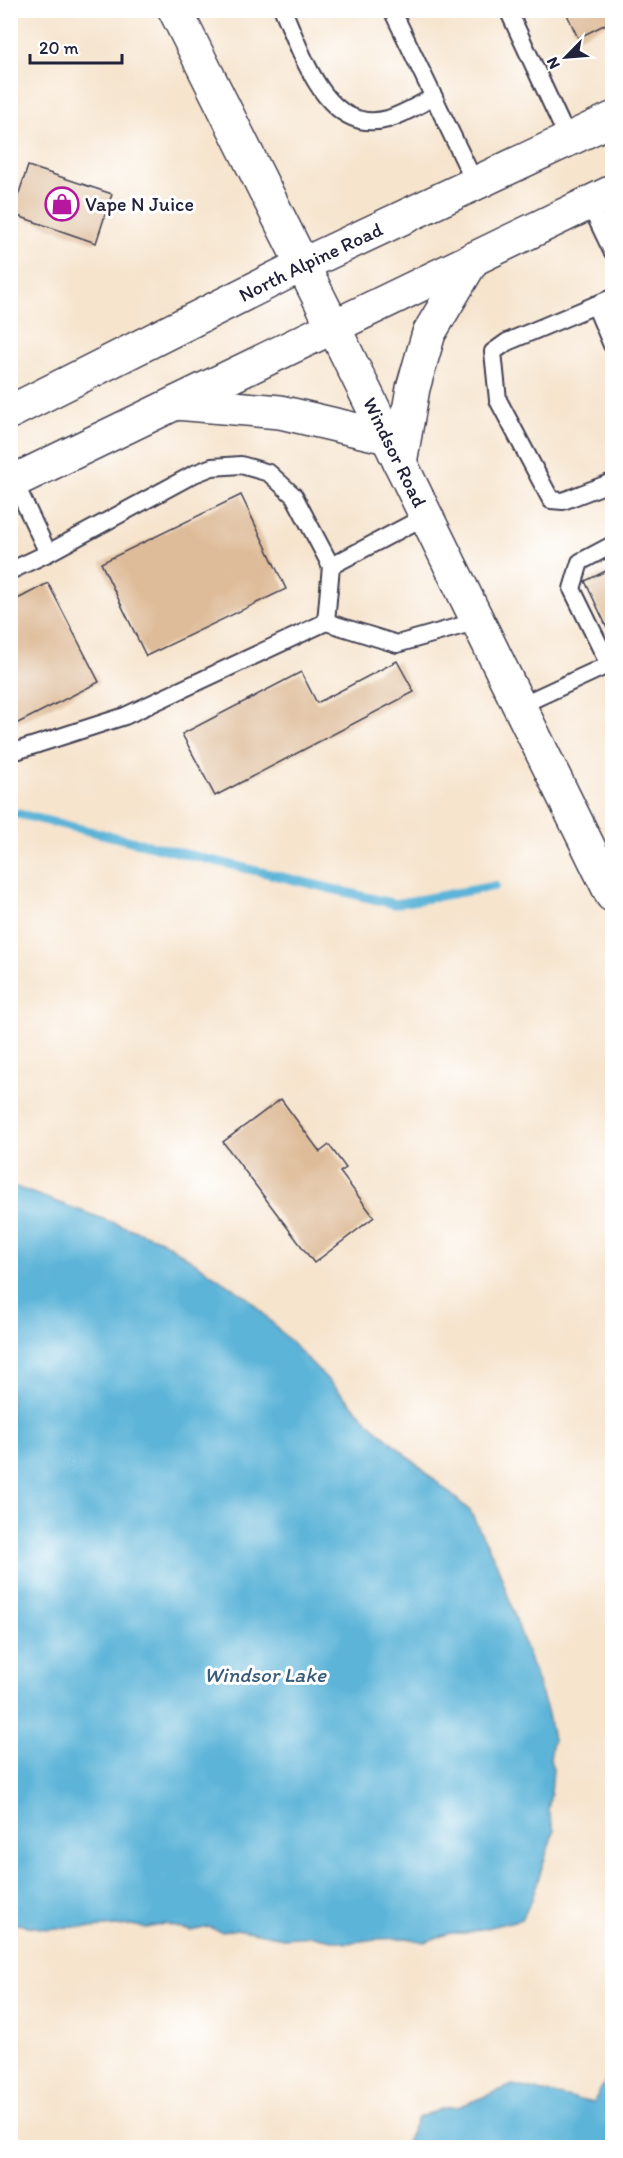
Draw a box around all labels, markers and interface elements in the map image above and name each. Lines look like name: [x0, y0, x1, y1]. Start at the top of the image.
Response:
scale bar: [30, 27, 122, 65]
north arrow: [536, 27, 596, 87]
text: 20 m: [39, 37, 79, 59]
text: N: [542, 54, 564, 72]
shop icon: Vape N Juice: [44, 186, 80, 222]
place label: Vape N Juice: [85, 192, 194, 216]
street label: North Alpine Road: [235, 217, 386, 307]
street label: Windsor Road: [358, 394, 432, 511]
water label: Windsor Lake: [204, 1662, 327, 1687]

